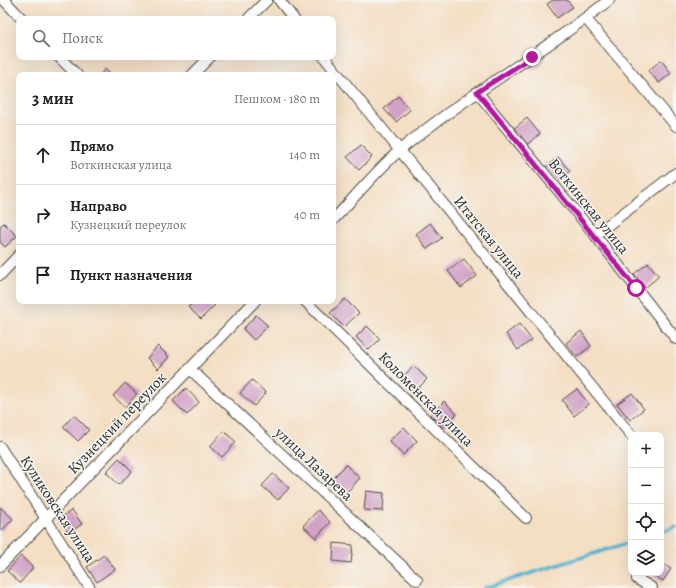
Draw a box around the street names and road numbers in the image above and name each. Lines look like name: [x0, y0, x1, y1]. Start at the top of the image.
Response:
street label: Воткинская улица: [544, 154, 634, 258]
street label: Итатская улица: [449, 191, 529, 283]
street label: Коломенская улица: [374, 347, 478, 451]
street label: Кузнецкий переулок: [63, 368, 171, 478]
street label: улица Лазарева: [270, 422, 357, 505]
street label: Куликовская улица: [16, 452, 100, 566]

